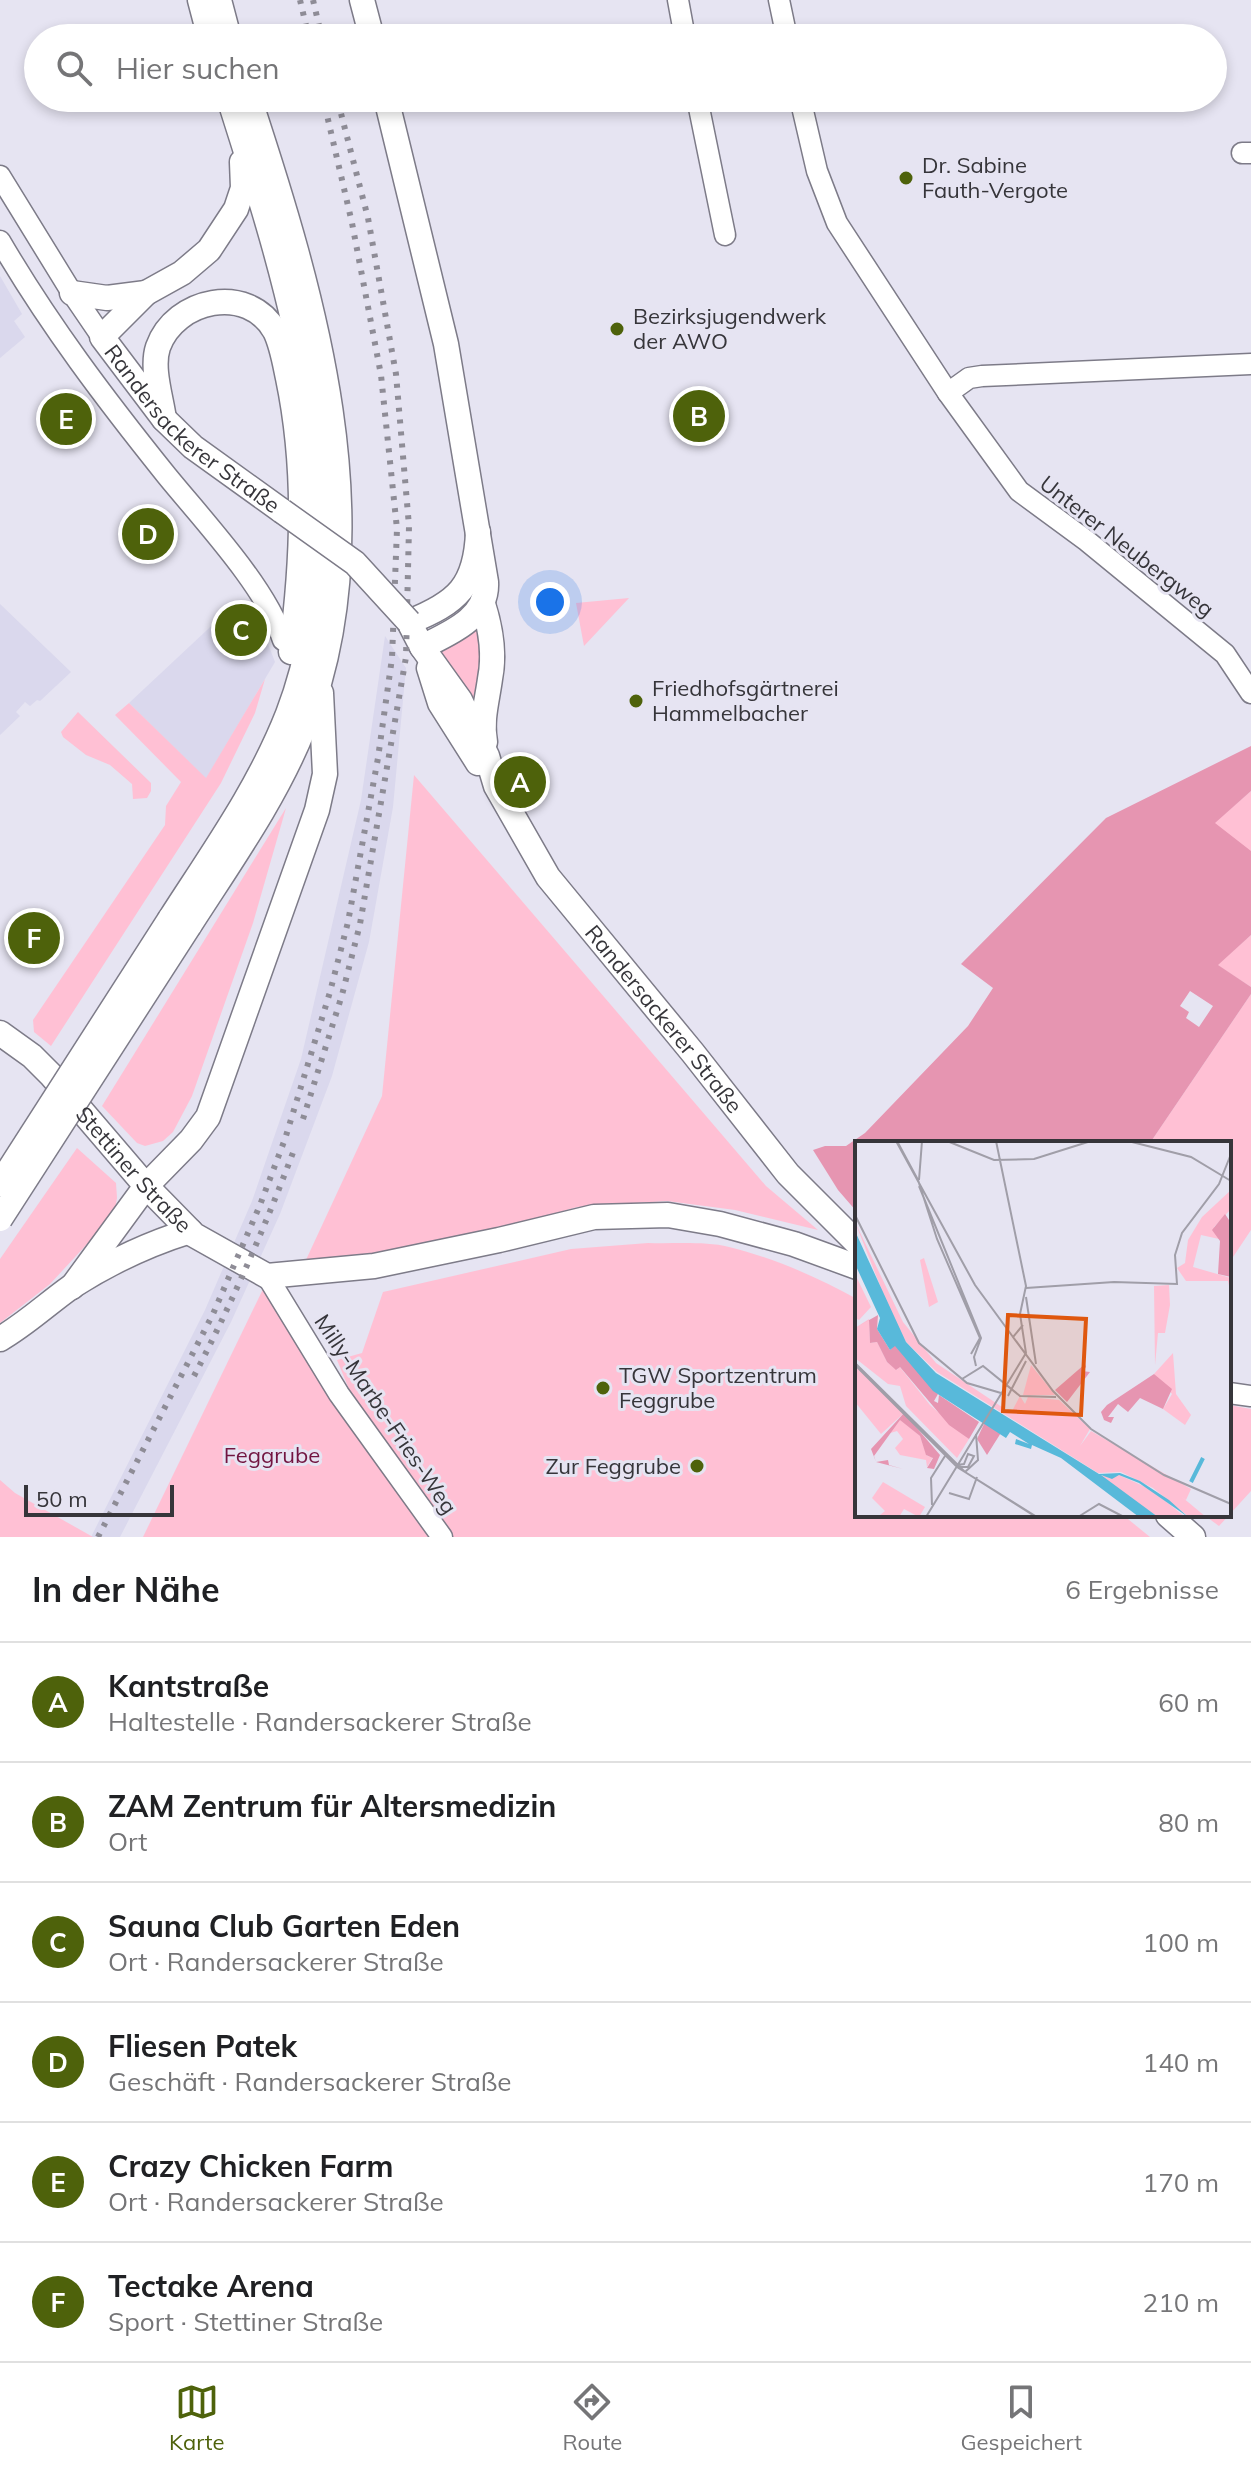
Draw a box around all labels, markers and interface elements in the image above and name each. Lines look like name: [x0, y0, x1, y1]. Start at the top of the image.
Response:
search box: [24, 24, 1227, 112]
icon: search: [52, 46, 96, 90]
text: Hier suchen: [116, 49, 280, 87]
place label: Dr. Sabine Fauth-Vergote: [922, 151, 1068, 204]
marker: Dr. Sabine Fauth-Vergote: [897, 169, 915, 187]
place label: Bezirksjugendwerk der AWO: [633, 302, 827, 355]
marker: Bezirksjugendwerk der AWO: [608, 320, 626, 338]
street label: Randersackerer Straße: [98, 339, 286, 519]
pin: B: [673, 386, 725, 446]
pin: E: [40, 389, 92, 449]
street label: Unterer Neubergweg: [1034, 469, 1220, 623]
pin: D: [122, 504, 174, 564]
your location: [530, 582, 570, 622]
pin: C: [215, 600, 267, 660]
place label: Friedhofsgärtnerei Hammelbacher: [652, 674, 839, 727]
marker: Friedhofsgärtnerei Hammelbacher: [627, 692, 645, 710]
pin: A: [494, 752, 546, 812]
pin: F: [8, 908, 60, 968]
street label: Randersackerer Straße: [579, 919, 749, 1119]
street label: Stettiner Straße: [70, 1100, 198, 1239]
inset map: [855, 1141, 1231, 1517]
street label: Milly-Marbe-Fries-Weg: [309, 1309, 463, 1519]
place label: TGW Sportzentrum Feggrube: [619, 1361, 817, 1414]
marker: TGW Sportzentrum Feggrube: [594, 1379, 612, 1397]
park label: Feggrube: [224, 1441, 320, 1469]
place label: Zur Feggrube: [545, 1452, 681, 1480]
marker: Zur Feggrube: [688, 1457, 706, 1475]
scale bar: [24, 1481, 174, 1517]
text: 50 m: [36, 1485, 87, 1513]
text: In der Nähe: [32, 1568, 220, 1611]
text: 6 Ergebnisse: [1065, 1573, 1219, 1606]
text: Kantstraße: [108, 1667, 269, 1705]
text: A: [48, 1686, 68, 1719]
text: 60 m: [1158, 1686, 1219, 1719]
text: Haltestelle · Randersackerer Straße: [108, 1705, 532, 1738]
text: ZAM Zentrum für Altersmedizin: [108, 1787, 556, 1825]
text: B: [49, 1806, 67, 1839]
text: 80 m: [1158, 1806, 1219, 1839]
text: Ort: [108, 1825, 147, 1858]
text: Sauna Club Garten Eden: [108, 1907, 460, 1945]
text: C: [49, 1926, 67, 1959]
text: 100 m: [1143, 1926, 1219, 1959]
text: Ort · Randersackerer Straße: [108, 1945, 444, 1978]
text: Fliesen Patek: [108, 2027, 297, 2065]
text: D: [48, 2046, 68, 2079]
text: 140 m: [1143, 2046, 1219, 2079]
text: Geschäft · Randersackerer Straße: [108, 2065, 511, 2098]
text: Crazy Chicken Farm: [108, 2147, 393, 2185]
text: E: [50, 2166, 66, 2199]
text: 170 m: [1143, 2166, 1219, 2199]
text: Ort · Randersackerer Straße: [108, 2185, 444, 2218]
text: Tectake Arena: [108, 2267, 314, 2305]
text: F: [51, 2286, 65, 2319]
text: 210 m: [1143, 2286, 1219, 2319]
text: Sport · Stettiner Straße: [108, 2305, 383, 2338]
tab: Karte: [169, 2380, 224, 2456]
tab: Route: [563, 2380, 622, 2456]
tab: Gespeichert: [961, 2380, 1082, 2456]

